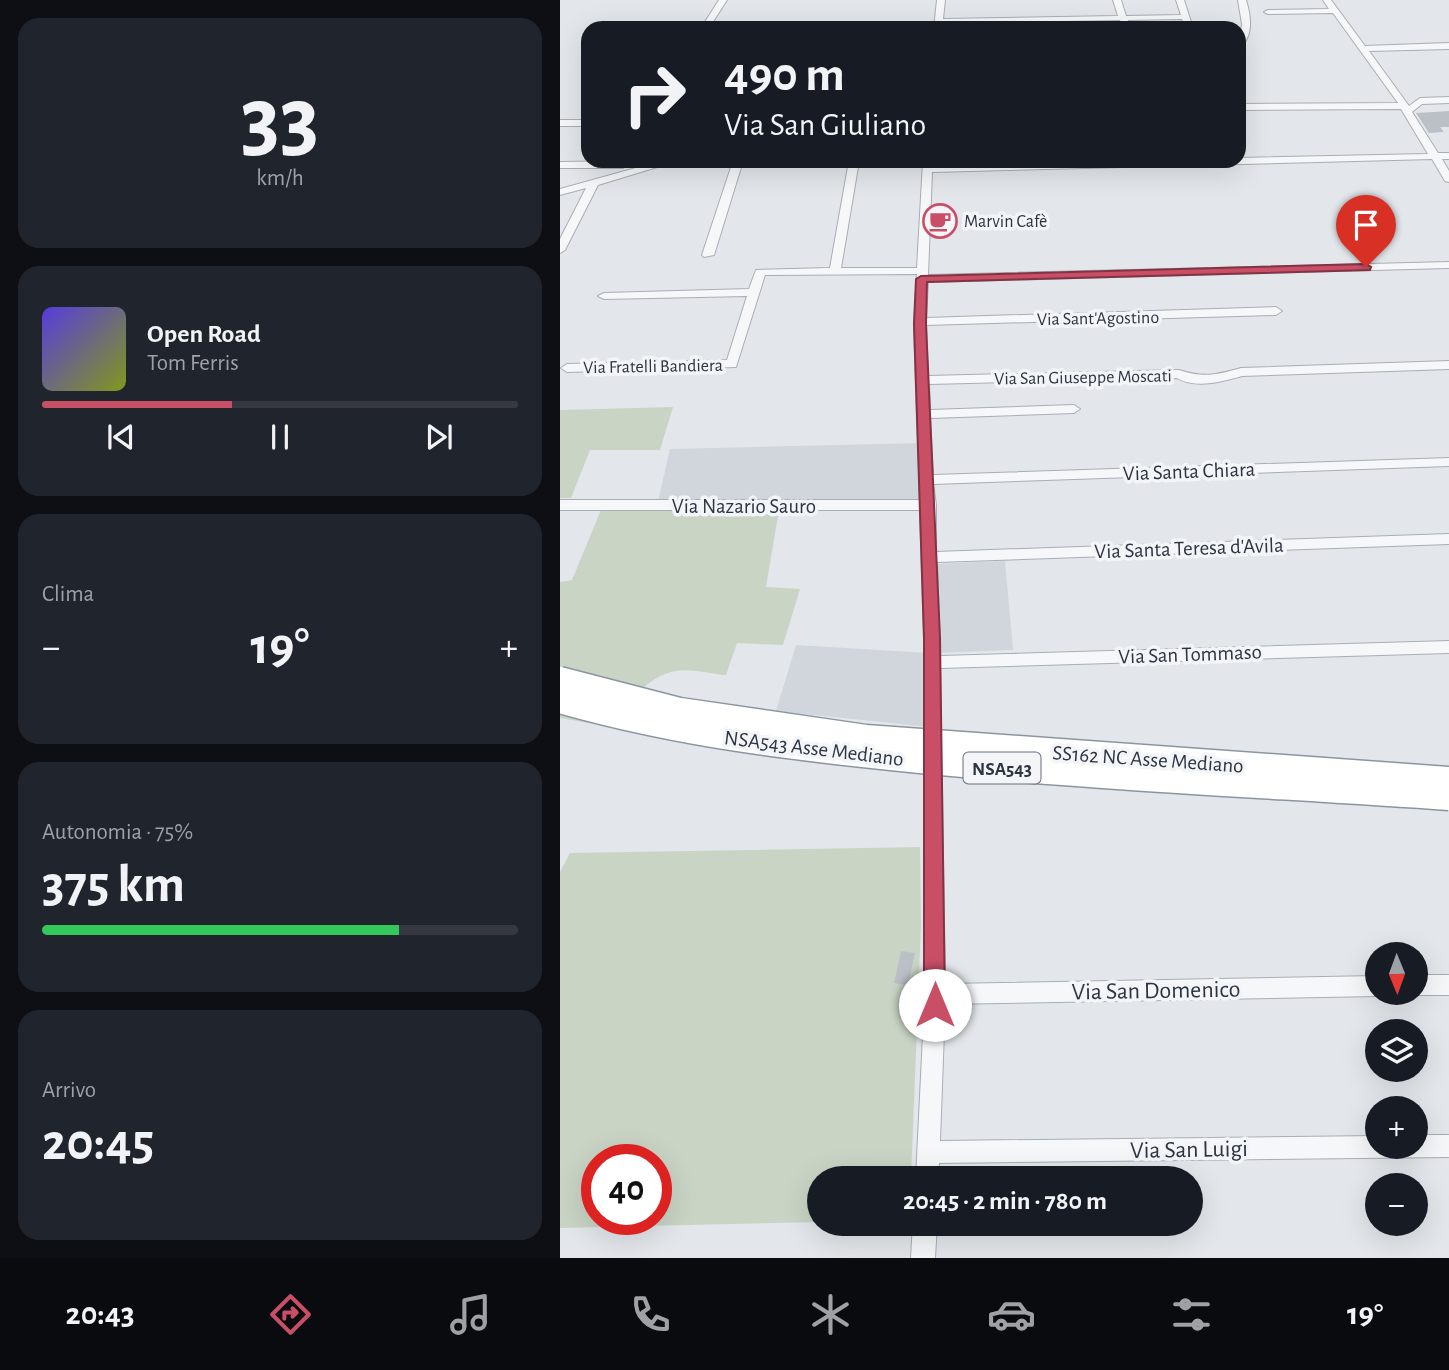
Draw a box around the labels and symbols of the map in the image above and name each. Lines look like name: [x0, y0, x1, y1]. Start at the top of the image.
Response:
pin: [1336, 195, 1396, 267]
cafe icon: Marvin Cafè: [921, 202, 959, 240]
place label: Marvin Cafè: [964, 213, 1047, 231]
street label: Via Sant'Agostino: [1037, 309, 1159, 329]
street label: Via Fratelli Bandiera: [583, 357, 723, 377]
street label: Via San Giuseppe Moscati: [994, 367, 1172, 389]
street label: Via Santa Chiara: [1122, 459, 1256, 484]
street label: Via Nazario Sauro: [672, 496, 816, 517]
street label: Via Santa Teresa d'Avila: [1094, 535, 1284, 562]
street label: Via San Tommaso: [1118, 642, 1262, 667]
street label: NSA543 Asse Mediano: [723, 727, 905, 770]
street label: SS162 NC Asse Mediano: [1052, 742, 1244, 777]
road number: NSA543: [964, 752, 1040, 783]
north arrow: [1365, 942, 1428, 1004]
position arrow: [898, 968, 972, 1042]
street label: Via San Domenico: [1071, 978, 1241, 1004]
street label: Via San Luigi: [1130, 1137, 1248, 1163]
speed limit sign: 40: [581, 1144, 672, 1235]

